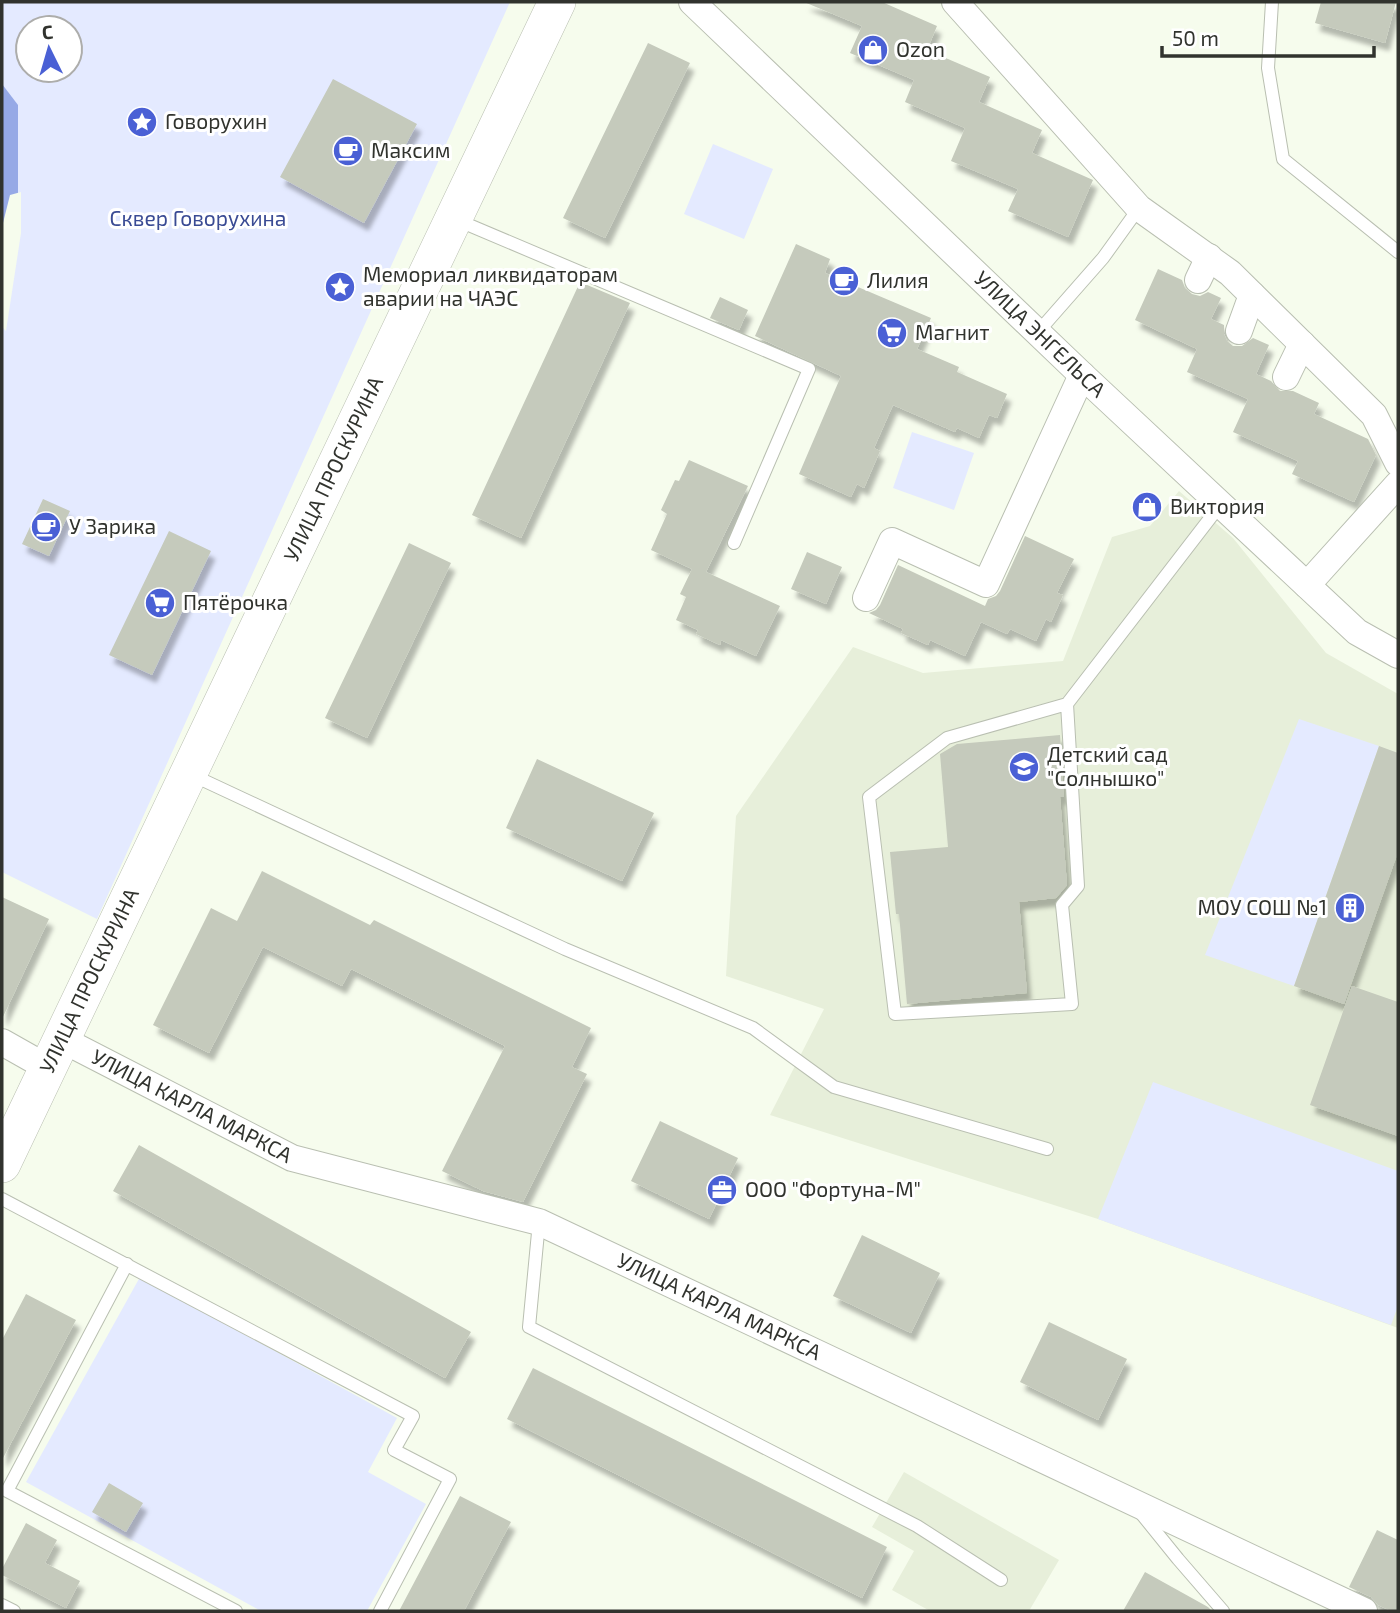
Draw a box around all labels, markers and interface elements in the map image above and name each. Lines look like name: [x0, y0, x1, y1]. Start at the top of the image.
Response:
north arrow: [14, 14, 84, 84]
scale bar: [1162, 14, 1374, 58]
text: С: [41, 20, 54, 44]
text: 50 m: [1172, 25, 1219, 50]
shop icon: Ozon: [856, 33, 890, 67]
place label: Ozon: [896, 36, 945, 61]
place icon: Говорухин: [125, 105, 159, 139]
place label: Говорухин: [165, 108, 267, 134]
cafe icon: Максим: [331, 134, 365, 168]
place label: Максим: [371, 137, 451, 162]
park label: Сквер Говорухина: [110, 205, 286, 231]
place label: Мемориал ликвидаторам аварии на ЧАЭС: [363, 261, 618, 310]
cafe icon: Лилия: [827, 264, 861, 298]
street label: УЛИЦА ЭНГЕЛЬСА: [970, 265, 1111, 401]
place label: Лилия: [867, 267, 929, 292]
place icon: Мемориал ликвидаторам аварии на ЧАЭС: [323, 270, 357, 304]
supermarket icon: Магнит: [875, 316, 909, 350]
place label: Магнит: [915, 319, 990, 344]
street label: УЛИЦА ПРОСКУРИНА: [278, 372, 387, 565]
shop icon: Виктория: [1130, 490, 1164, 524]
place label: Виктория: [1170, 493, 1265, 518]
cafe icon: У Зарика: [29, 510, 63, 544]
place label: У Зарика: [69, 513, 156, 538]
supermarket icon: Пятёрочка: [143, 586, 177, 620]
place label: Пятёрочка: [183, 589, 288, 614]
place label: Детский сад "Солнышко": [1047, 741, 1168, 790]
school or university icon: Детский сад "Солнышко": [1007, 750, 1041, 784]
street label: УЛИЦА ПРОСКУРИНА: [33, 884, 143, 1077]
building icon: МОУ СОШ №1: [1333, 891, 1367, 925]
place label: МОУ СОШ №1: [1197, 894, 1327, 919]
street label: УЛИЦА КАРЛА МАРКСА: [88, 1043, 297, 1167]
office icon: ООО "Фортуна-М": [705, 1173, 739, 1207]
place label: ООО "Фортуна-М": [745, 1176, 921, 1202]
street label: УЛИЦА КАРЛА МАРКСА: [614, 1247, 825, 1364]

